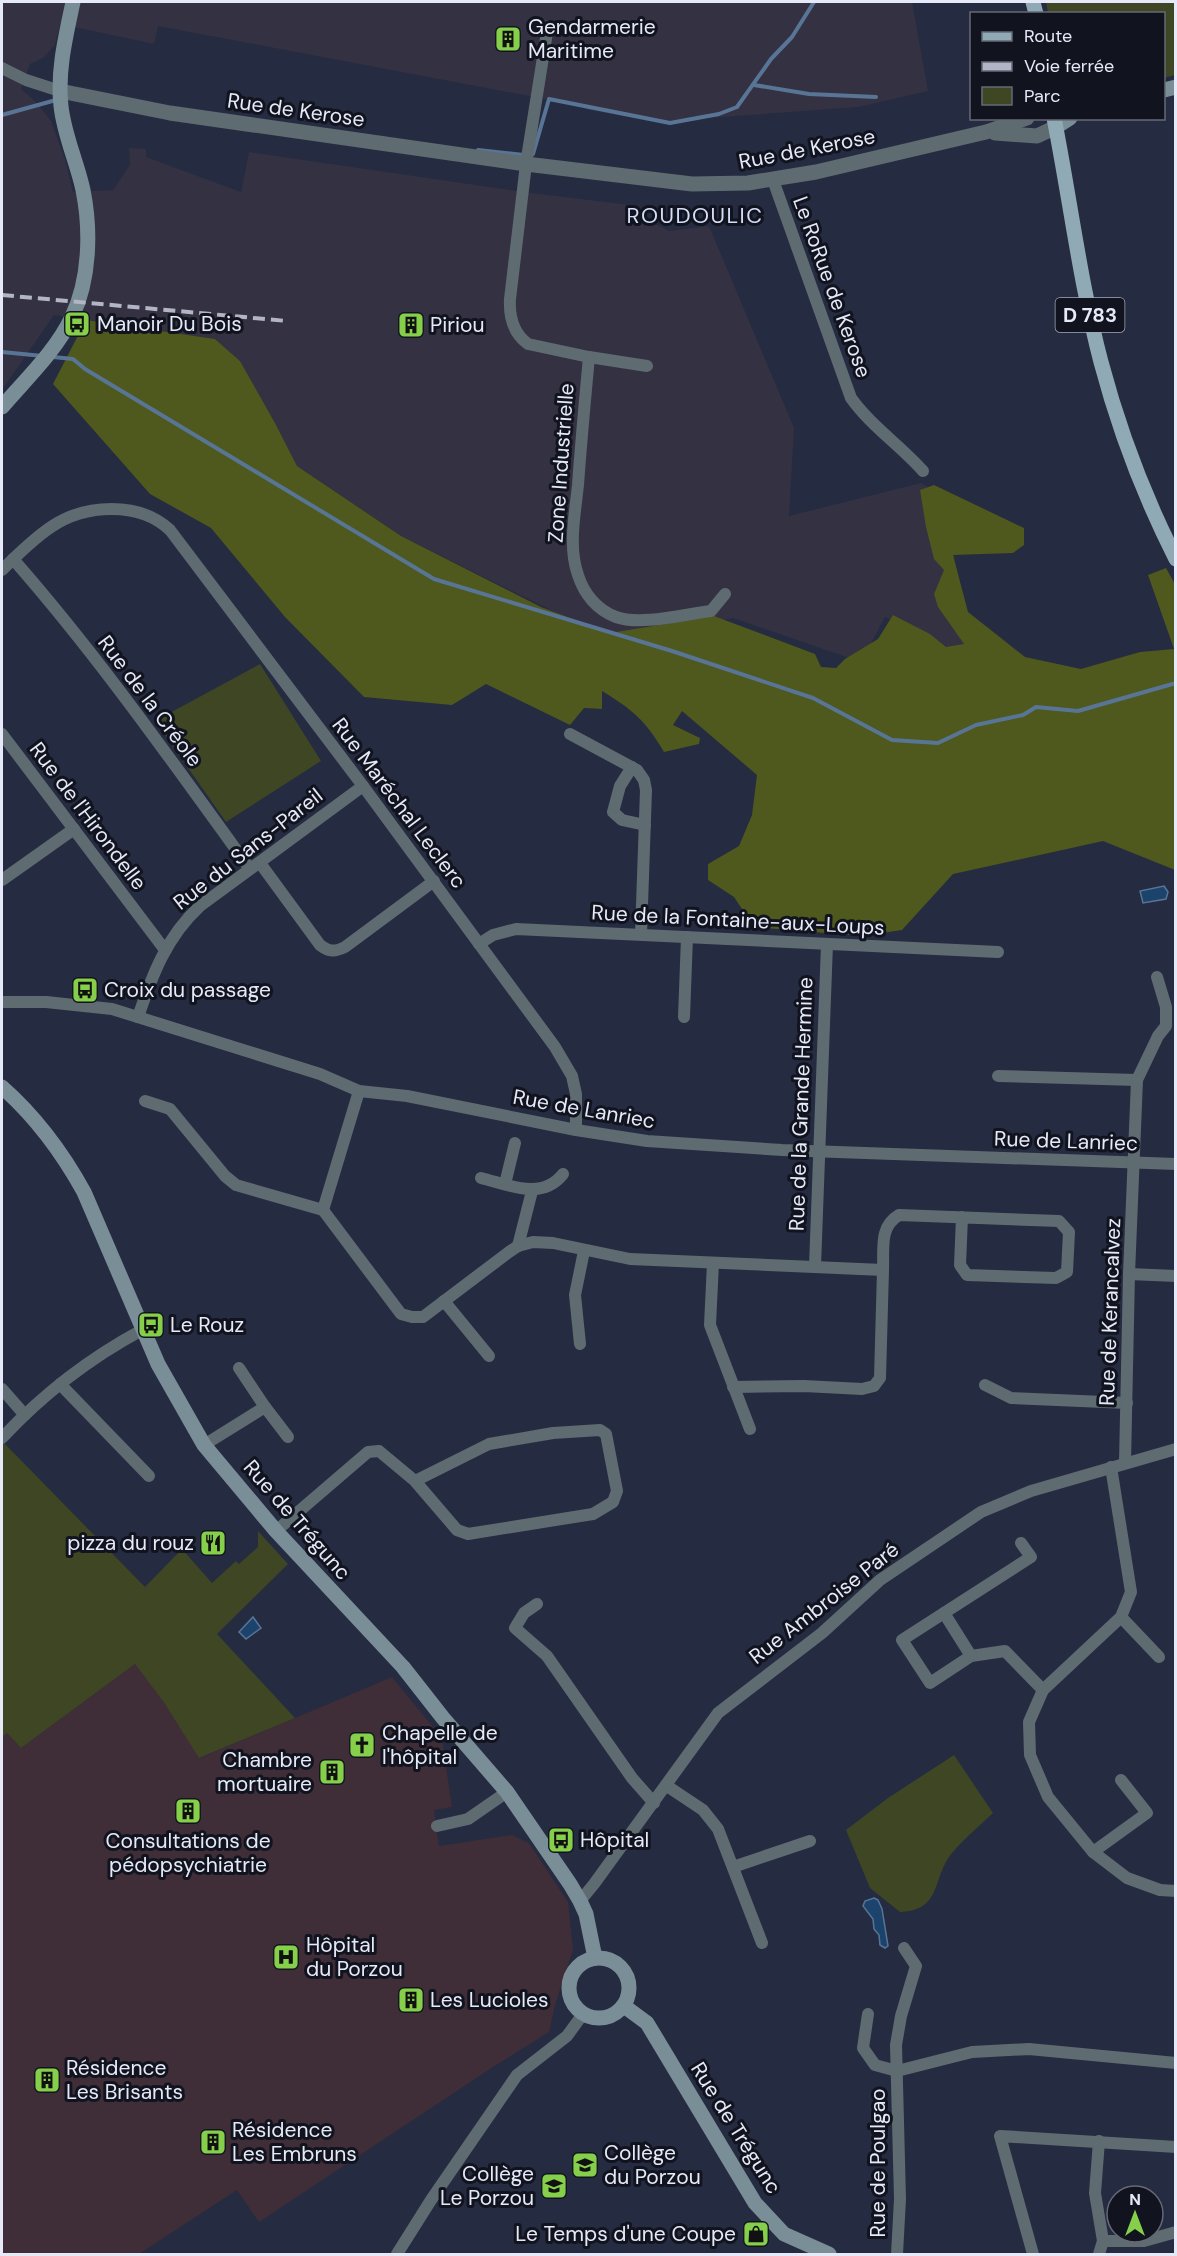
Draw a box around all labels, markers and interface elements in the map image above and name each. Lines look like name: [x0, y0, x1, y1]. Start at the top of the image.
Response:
legend: [970, 12, 1165, 120]
place label: Gendarmerie Maritime: [528, 13, 656, 65]
building icon: Gendarmerie Maritime: [493, 24, 523, 54]
text: Route: [1024, 24, 1072, 48]
text: Voie ferrée: [1024, 54, 1114, 78]
text: Parc: [1024, 84, 1060, 108]
street label: Rue de Kerose: [225, 86, 367, 134]
street label: Rue de Kerose: [736, 122, 878, 176]
street label: Le RoRue de Kerose: [786, 193, 878, 382]
district label: ROUDOULIC: [626, 201, 764, 230]
road number: D 783: [1056, 298, 1124, 332]
bus stop icon: Manoir Du Bois: [62, 309, 92, 339]
place label: Manoir Du Bois: [97, 310, 242, 338]
building icon: Piriou: [396, 310, 426, 340]
place label: Piriou: [430, 311, 485, 339]
street label: Zone Industrielle: [541, 382, 581, 544]
street label: Rue de la Créole: [91, 630, 209, 772]
street label: Rue Maréchal Leclerc: [326, 712, 472, 894]
street label: Rue de l'Hirondelle: [23, 736, 153, 896]
street label: Rue du Sans-Pareil: [167, 782, 329, 916]
street label: Rue de la Fontaine-aux-Loups: [591, 898, 885, 942]
bus stop icon: Croix du passage: [70, 975, 100, 1005]
place label: Croix du passage: [104, 976, 271, 1004]
street label: Rue de la Grande Hermine: [783, 977, 819, 1231]
street label: Rue de Lanriec: [511, 1083, 657, 1135]
street label: Rue de Lanriec: [994, 1124, 1138, 1158]
street label: Rue de Kerancalvez: [1093, 1218, 1127, 1406]
bus stop icon: Le Rouz: [136, 1310, 166, 1340]
place label: Le Rouz: [170, 1311, 244, 1339]
street label: Rue de Trégunc: [237, 1454, 357, 1586]
restaurant icon: pizza du rouz: [198, 1528, 228, 1558]
place label: pizza du rouz: [67, 1529, 194, 1557]
street label: Rue Ambroise Paré: [743, 1536, 905, 1670]
place label: Chapelle de l'hôpital: [382, 1719, 498, 1771]
church icon: Chapelle de l'hôpital: [347, 1730, 377, 1760]
place label: Chambre mortuaire: [217, 1746, 312, 1798]
building icon: Chambre mortuaire: [317, 1757, 347, 1787]
building icon: Consultations de pédopsychiatrie: [173, 1796, 203, 1826]
bus stop icon: Hôpital: [546, 1825, 576, 1855]
place label: Hôpital: [580, 1826, 649, 1854]
place label: Consultations de pédopsychiatrie: [105, 1827, 271, 1879]
place label: Hôpital du Porzou: [306, 1931, 403, 1983]
hospital icon: Hôpital du Porzou: [271, 1942, 301, 1972]
building icon: Les Lucioles: [396, 1985, 426, 2015]
place label: Les Lucioles: [430, 1986, 548, 2014]
place label: Résidence Les Brisants: [66, 2054, 183, 2106]
street label: Rue de Trégunc: [684, 2057, 788, 2199]
building icon: Résidence Les Brisants: [32, 2065, 62, 2095]
street label: Rue de Poulgao: [864, 2088, 892, 2238]
place label: Résidence Les Embruns: [232, 2116, 357, 2168]
building icon: Résidence Les Embruns: [198, 2127, 228, 2157]
place label: Collège du Porzou: [604, 2139, 701, 2191]
school or university icon: Collège du Porzou: [570, 2150, 600, 2180]
place label: Collège Le Porzou: [440, 2160, 534, 2212]
school or university icon: Collège Le Porzou: [539, 2171, 569, 2201]
north arrow: [1105, 2184, 1165, 2244]
text: N: [1129, 2189, 1141, 2210]
shop icon: Le Temps d'une Coupe: [741, 2219, 771, 2249]
place label: Le Temps d'une Coupe: [515, 2220, 736, 2248]

